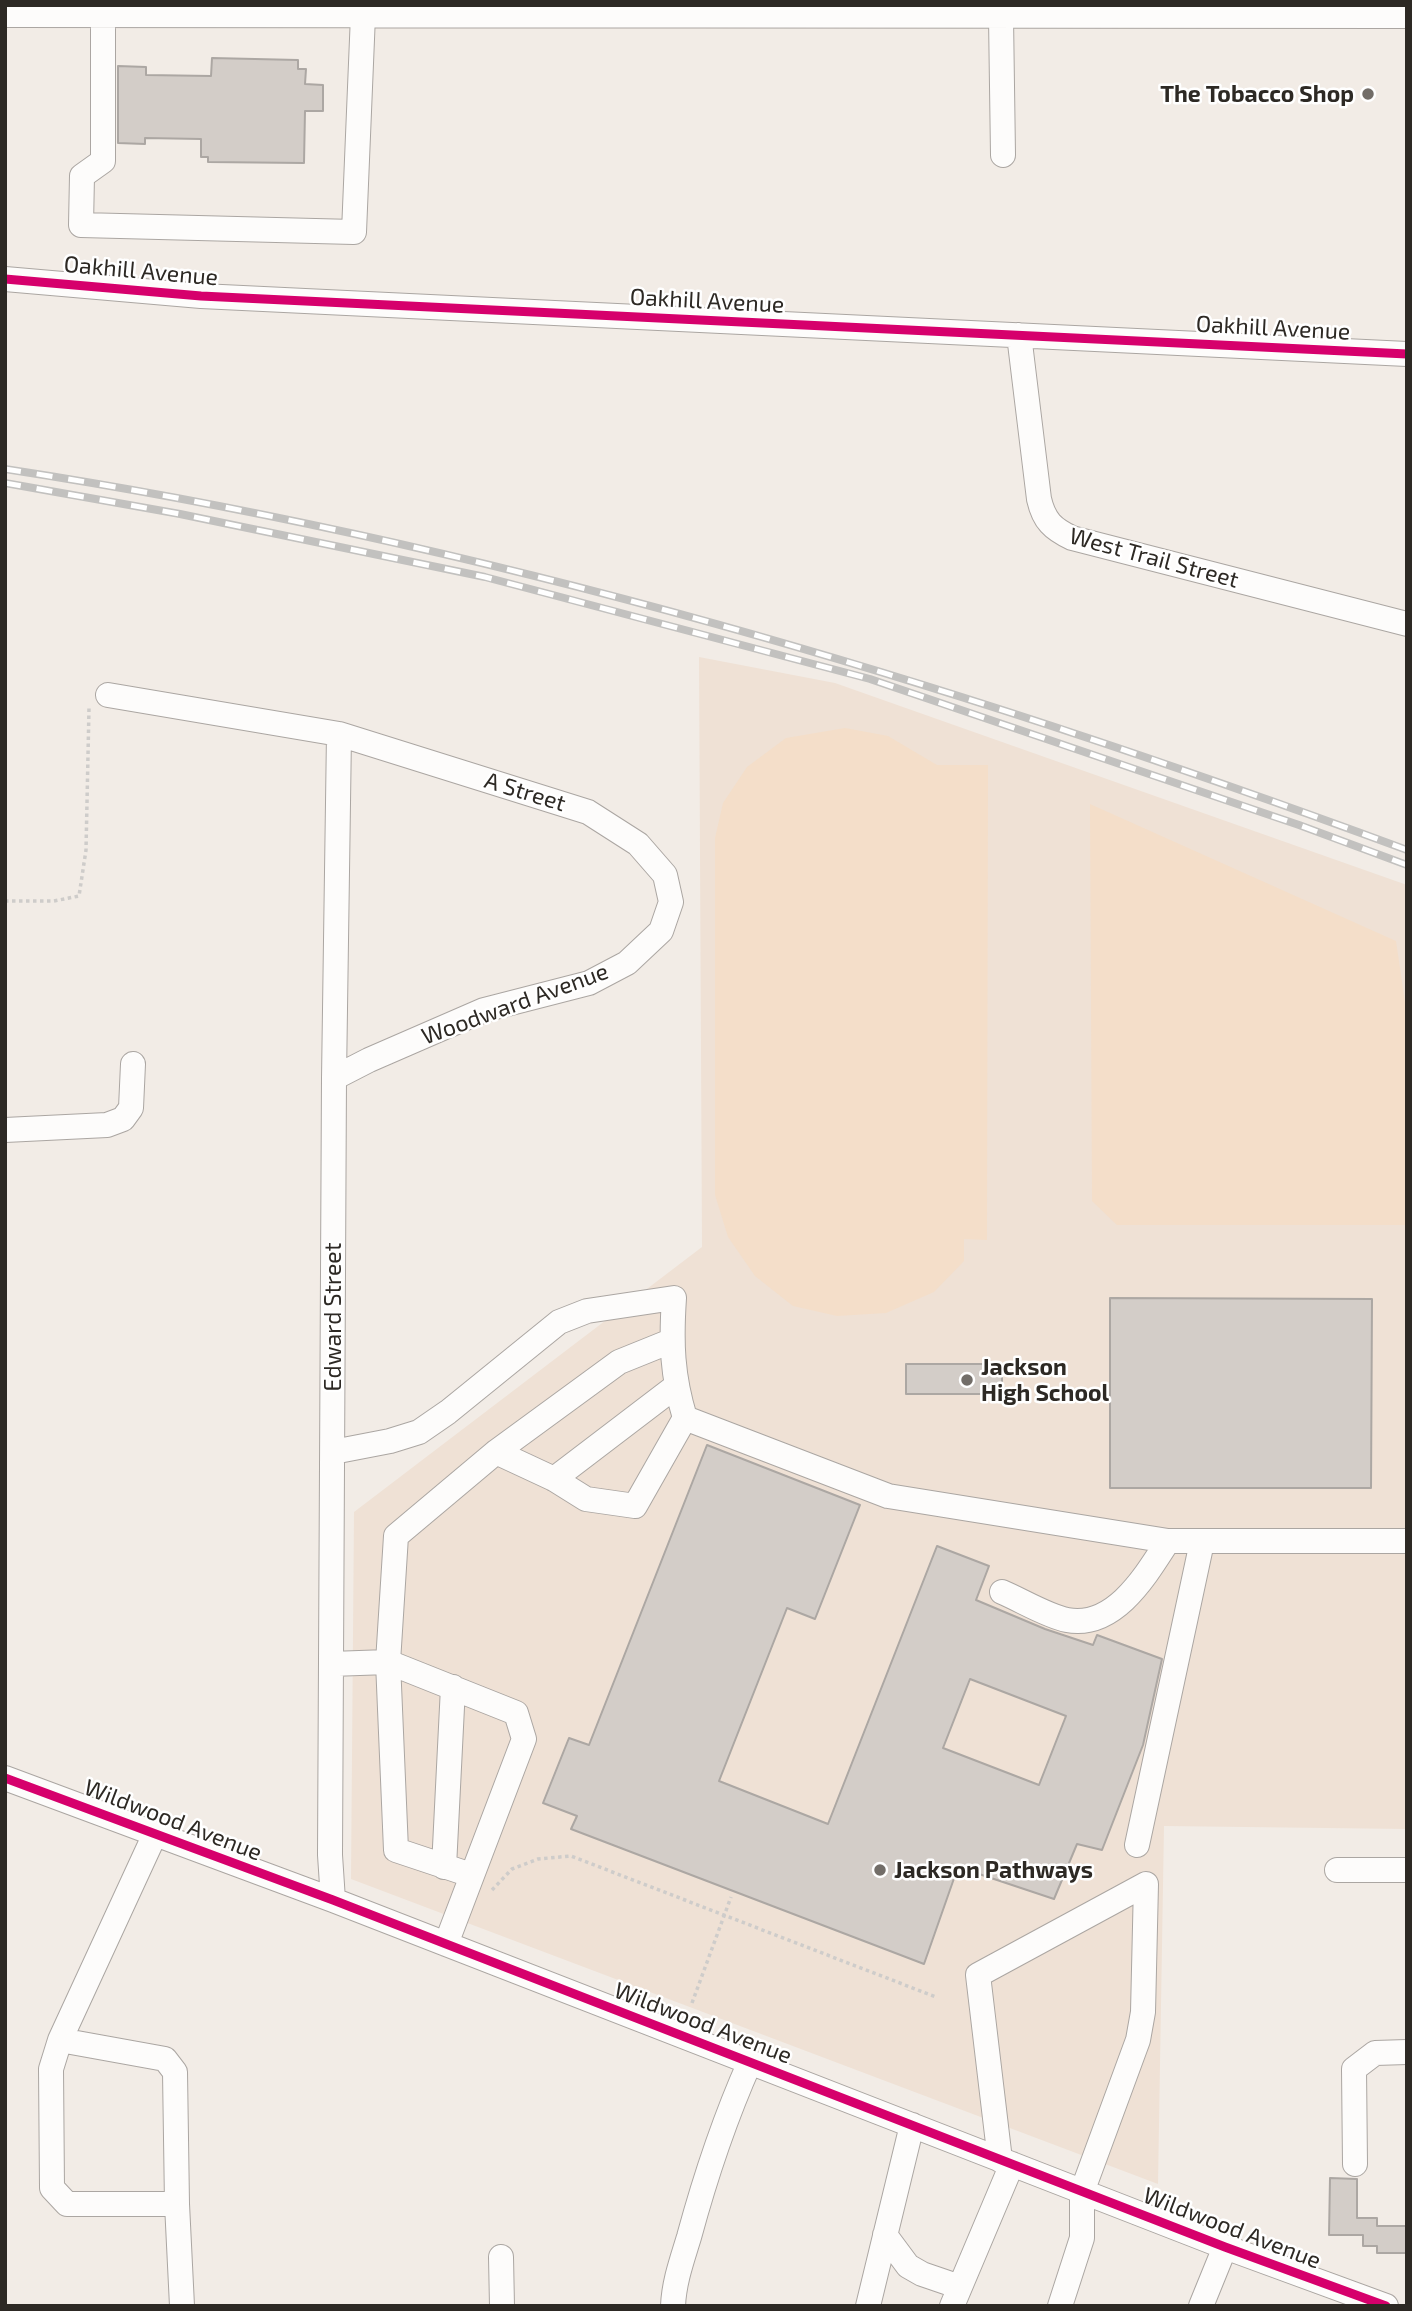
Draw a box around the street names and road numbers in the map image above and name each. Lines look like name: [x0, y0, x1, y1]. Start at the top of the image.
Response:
street label: Oakhill Avenue: [63, 251, 219, 291]
street label: Oakhill Avenue: [629, 283, 785, 319]
street label: Oakhill Avenue: [1195, 310, 1351, 346]
street label: West Trail Street: [1066, 522, 1242, 594]
street label: A Street: [481, 767, 569, 817]
street label: Woodward Avenue: [418, 957, 612, 1051]
street label: Edward Street: [319, 1243, 347, 1391]
street label: Wildwood Avenue: [80, 1773, 266, 1867]
street label: Wildwood Avenue: [610, 1976, 796, 2070]
street label: Wildwood Avenue: [1139, 2181, 1325, 2275]

